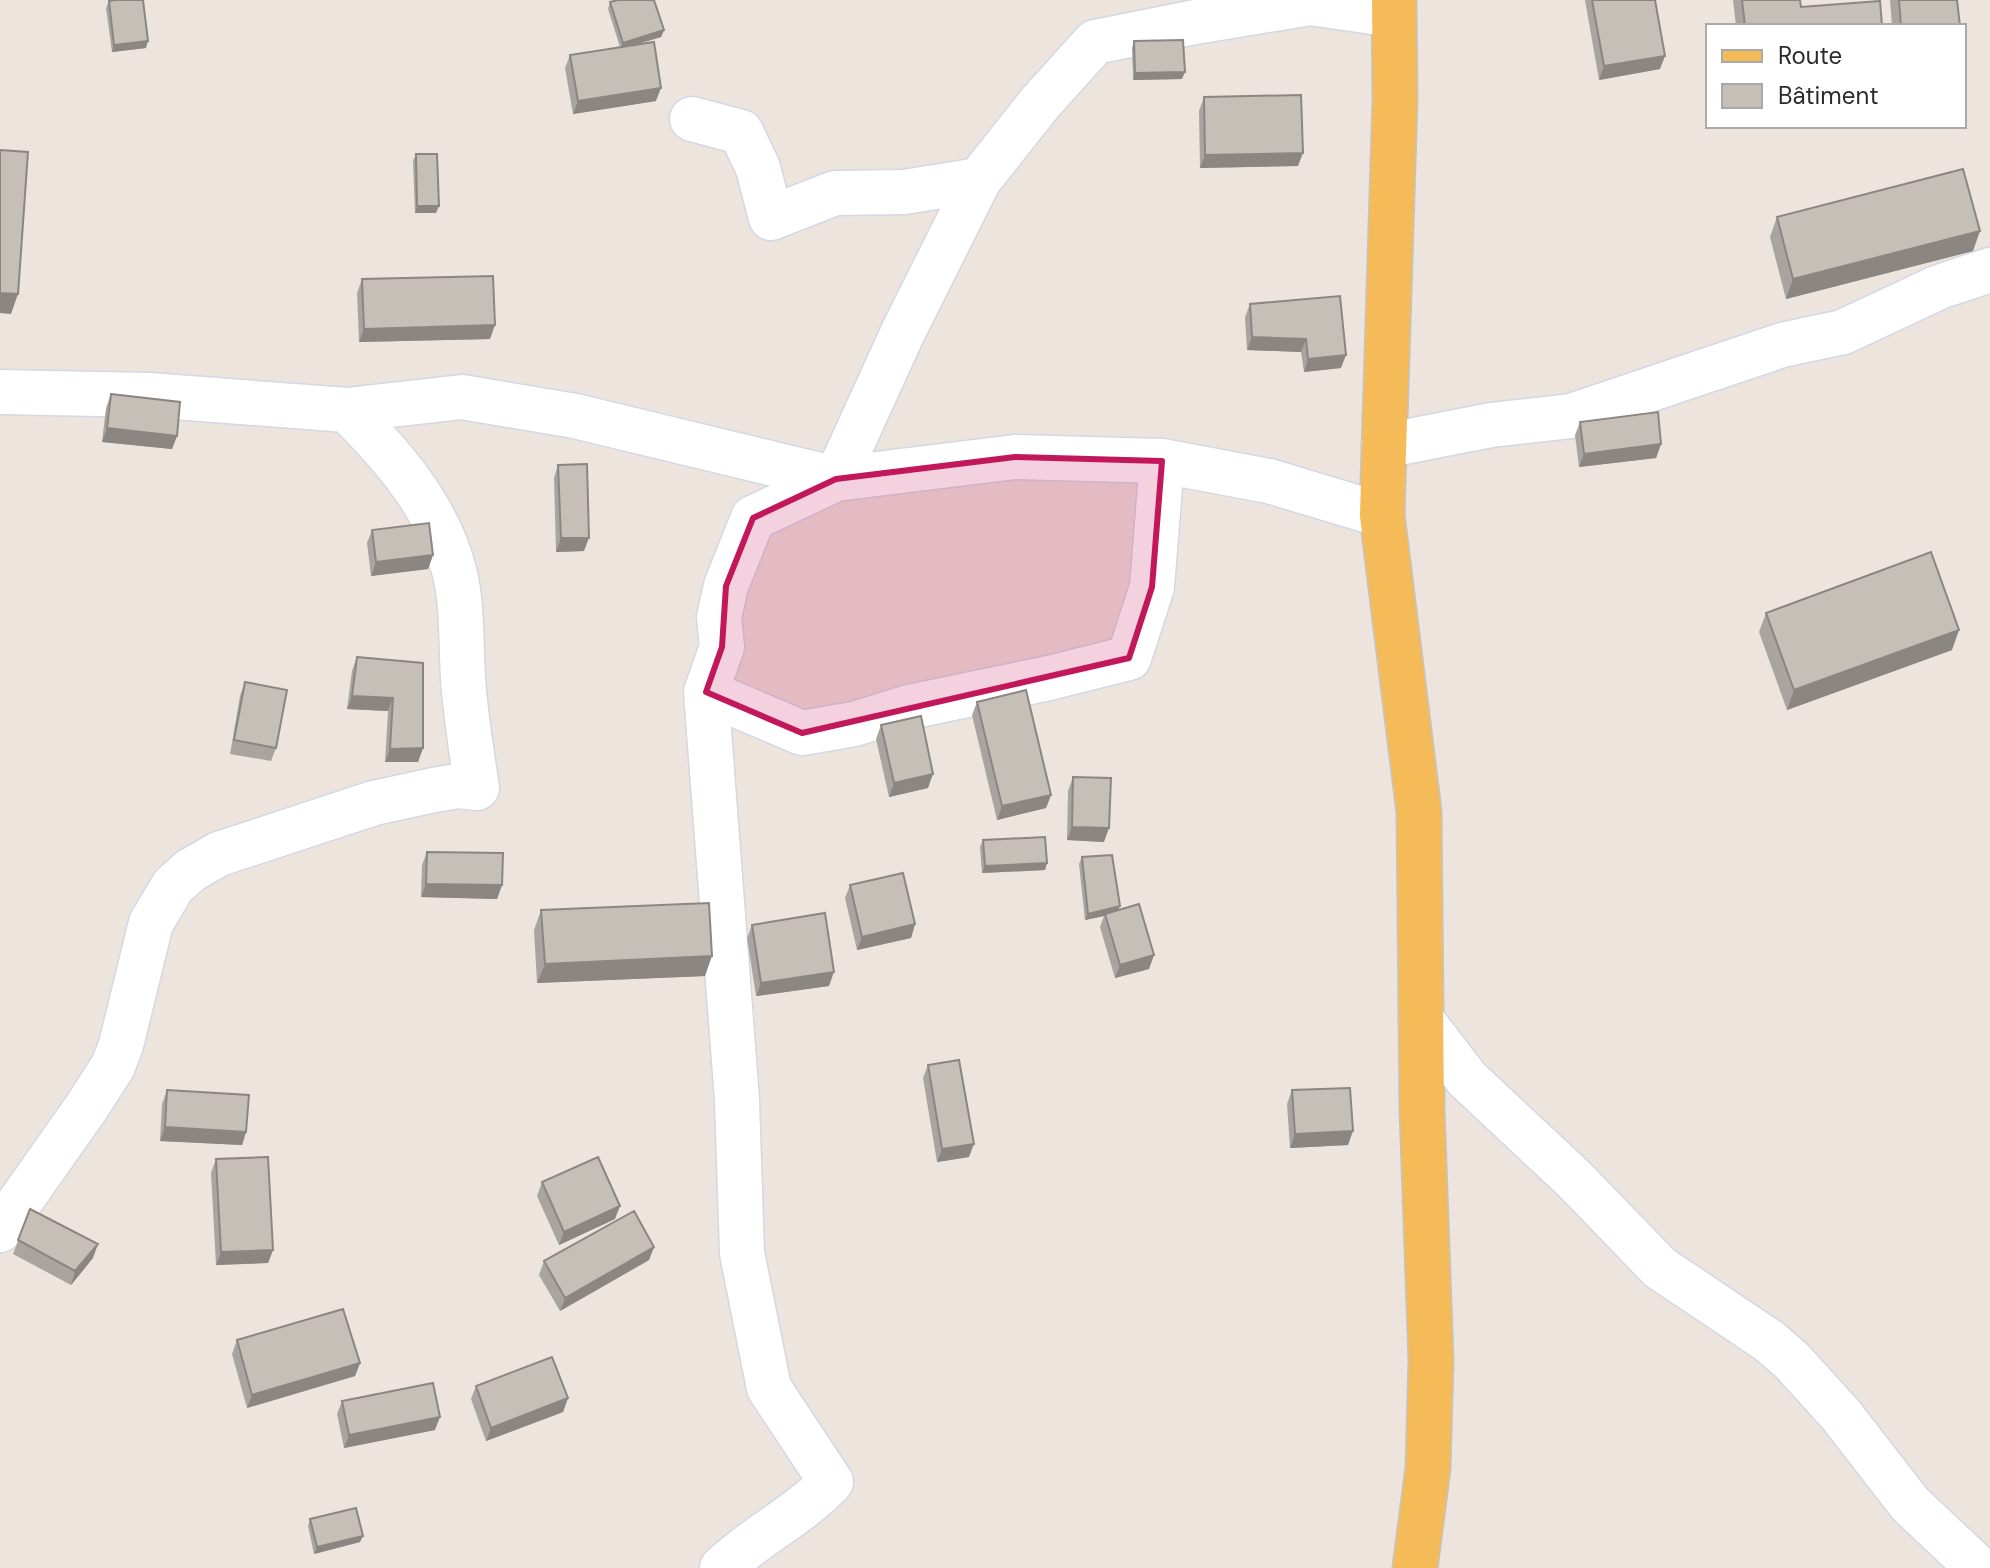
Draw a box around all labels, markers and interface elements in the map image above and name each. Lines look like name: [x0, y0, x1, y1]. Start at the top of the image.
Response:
legend: [1706, 24, 1966, 128]
text: Route: [1778, 40, 1842, 71]
text: Bâtiment: [1778, 80, 1879, 111]

